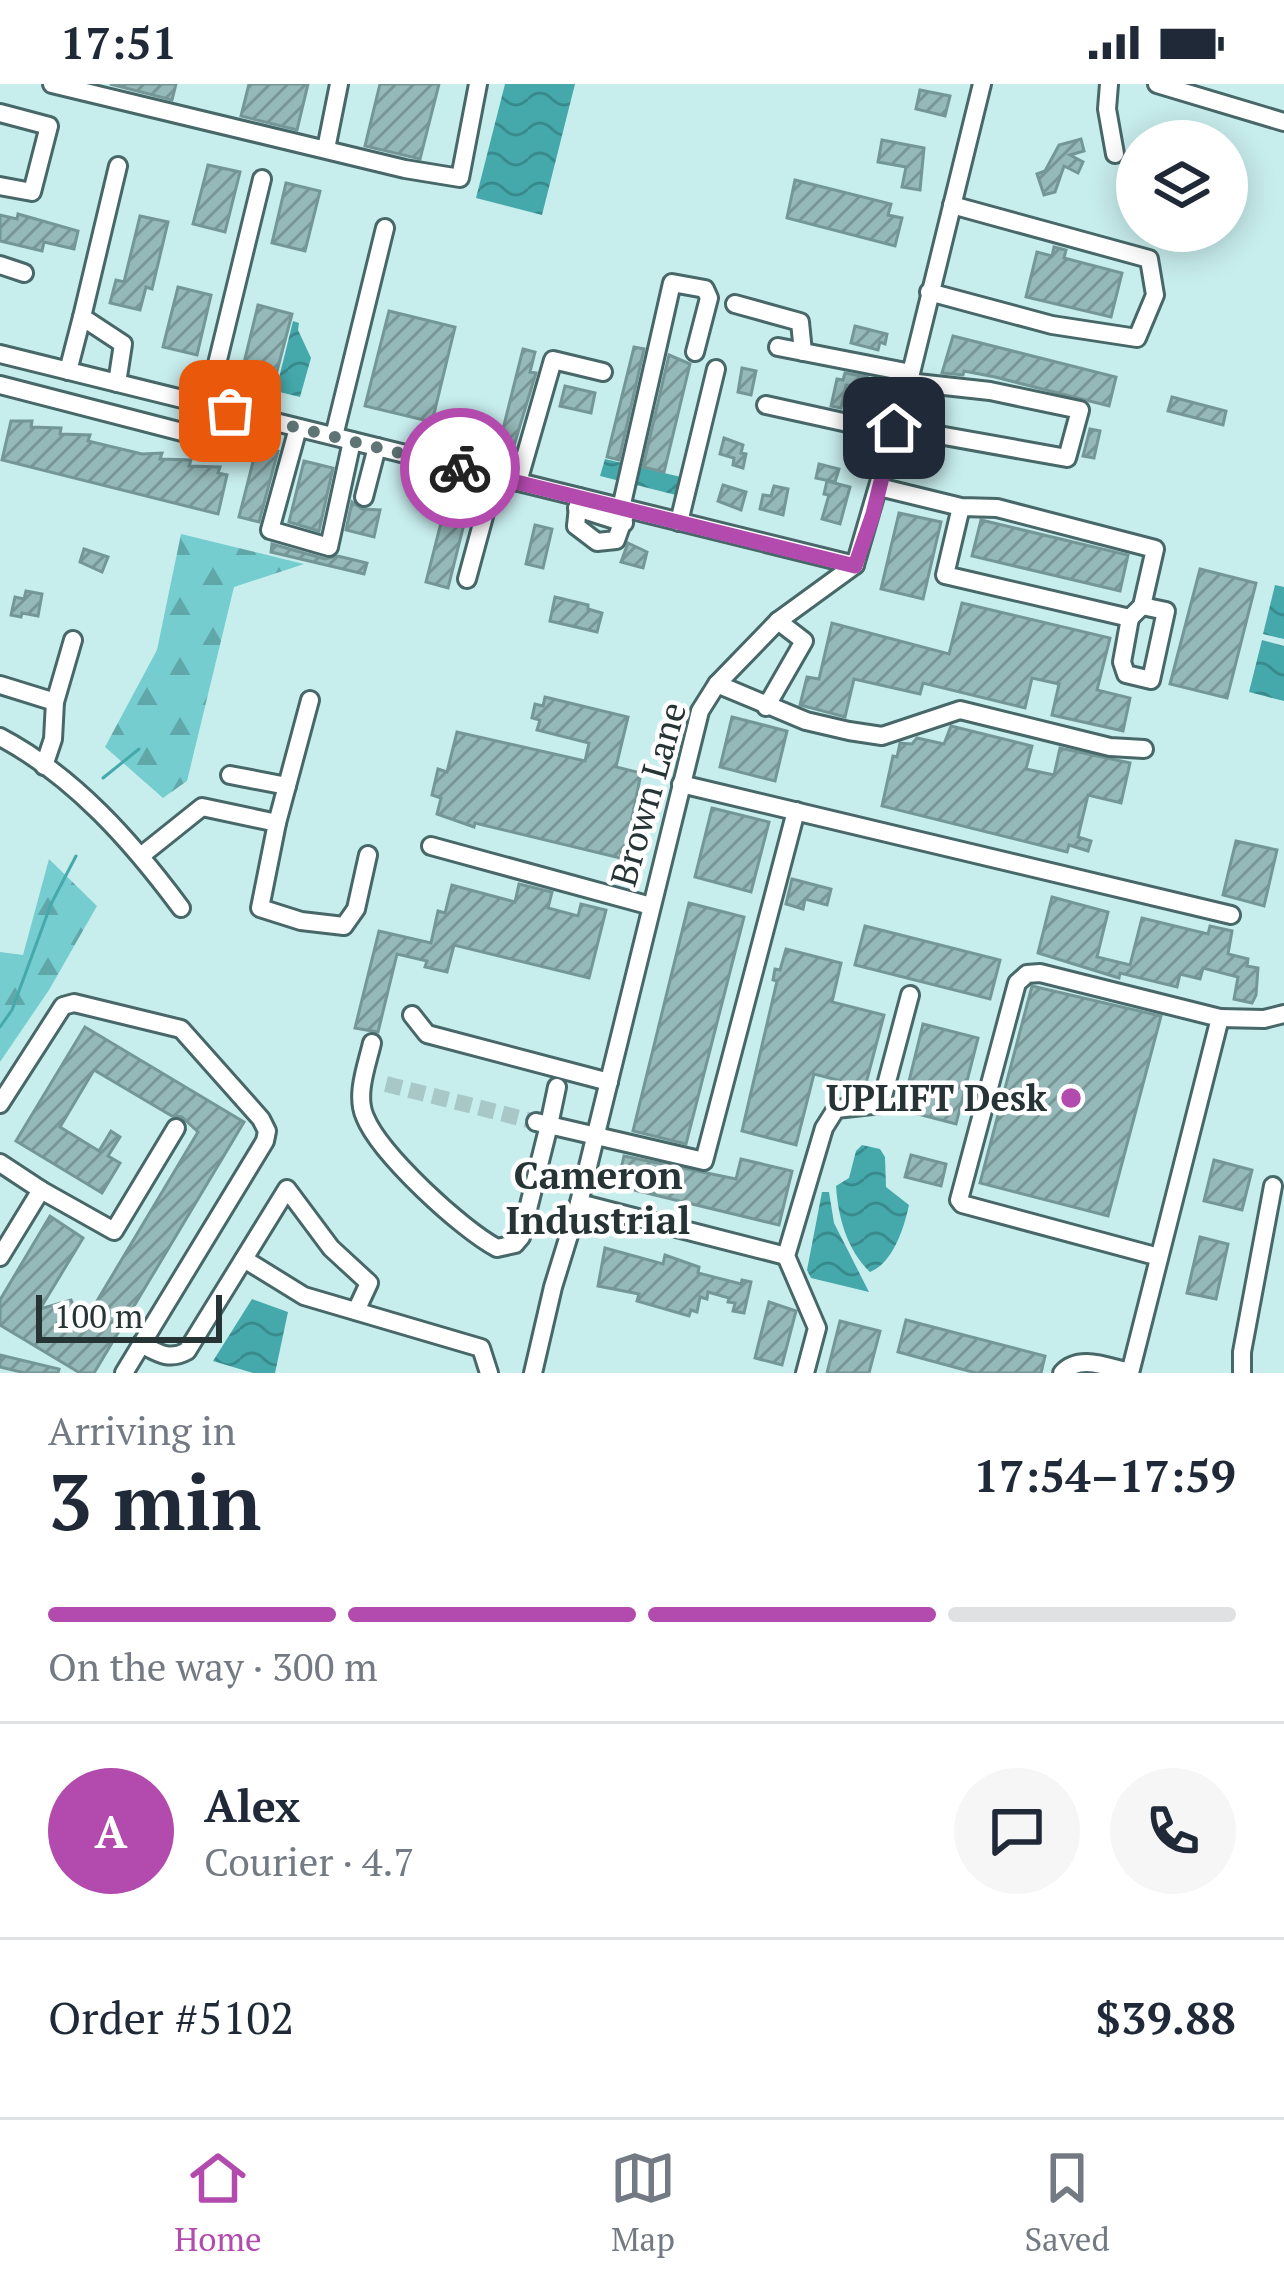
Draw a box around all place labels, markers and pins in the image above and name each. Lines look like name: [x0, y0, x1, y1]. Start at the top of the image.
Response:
pin: [179, 360, 281, 462]
pin: [843, 377, 945, 479]
place label: UPLIFT Desk: [826, 1074, 1047, 1121]
marker: UPLIFT Desk: [1058, 1085, 1084, 1111]

